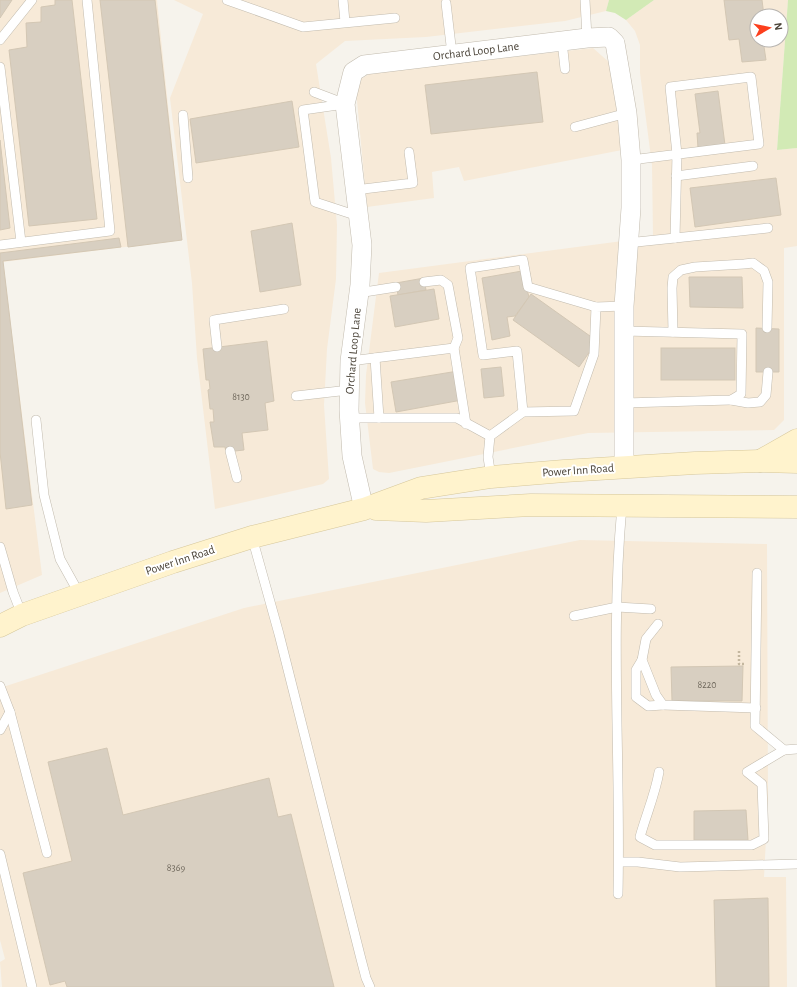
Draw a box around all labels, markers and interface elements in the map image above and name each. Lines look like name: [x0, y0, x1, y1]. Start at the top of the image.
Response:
north arrow: [749, 8, 789, 48]
text: N: [772, 22, 784, 31]
street label: Orchard Loop Lane: [432, 40, 520, 62]
street label: Orchard Loop Lane: [343, 307, 363, 395]
house number: 8130: [232, 392, 250, 402]
street label: Power Inn Road: [542, 462, 614, 478]
street label: Power Inn Road: [144, 543, 216, 577]
house number: 8220: [697, 680, 717, 690]
house number: 8369: [167, 863, 185, 873]

